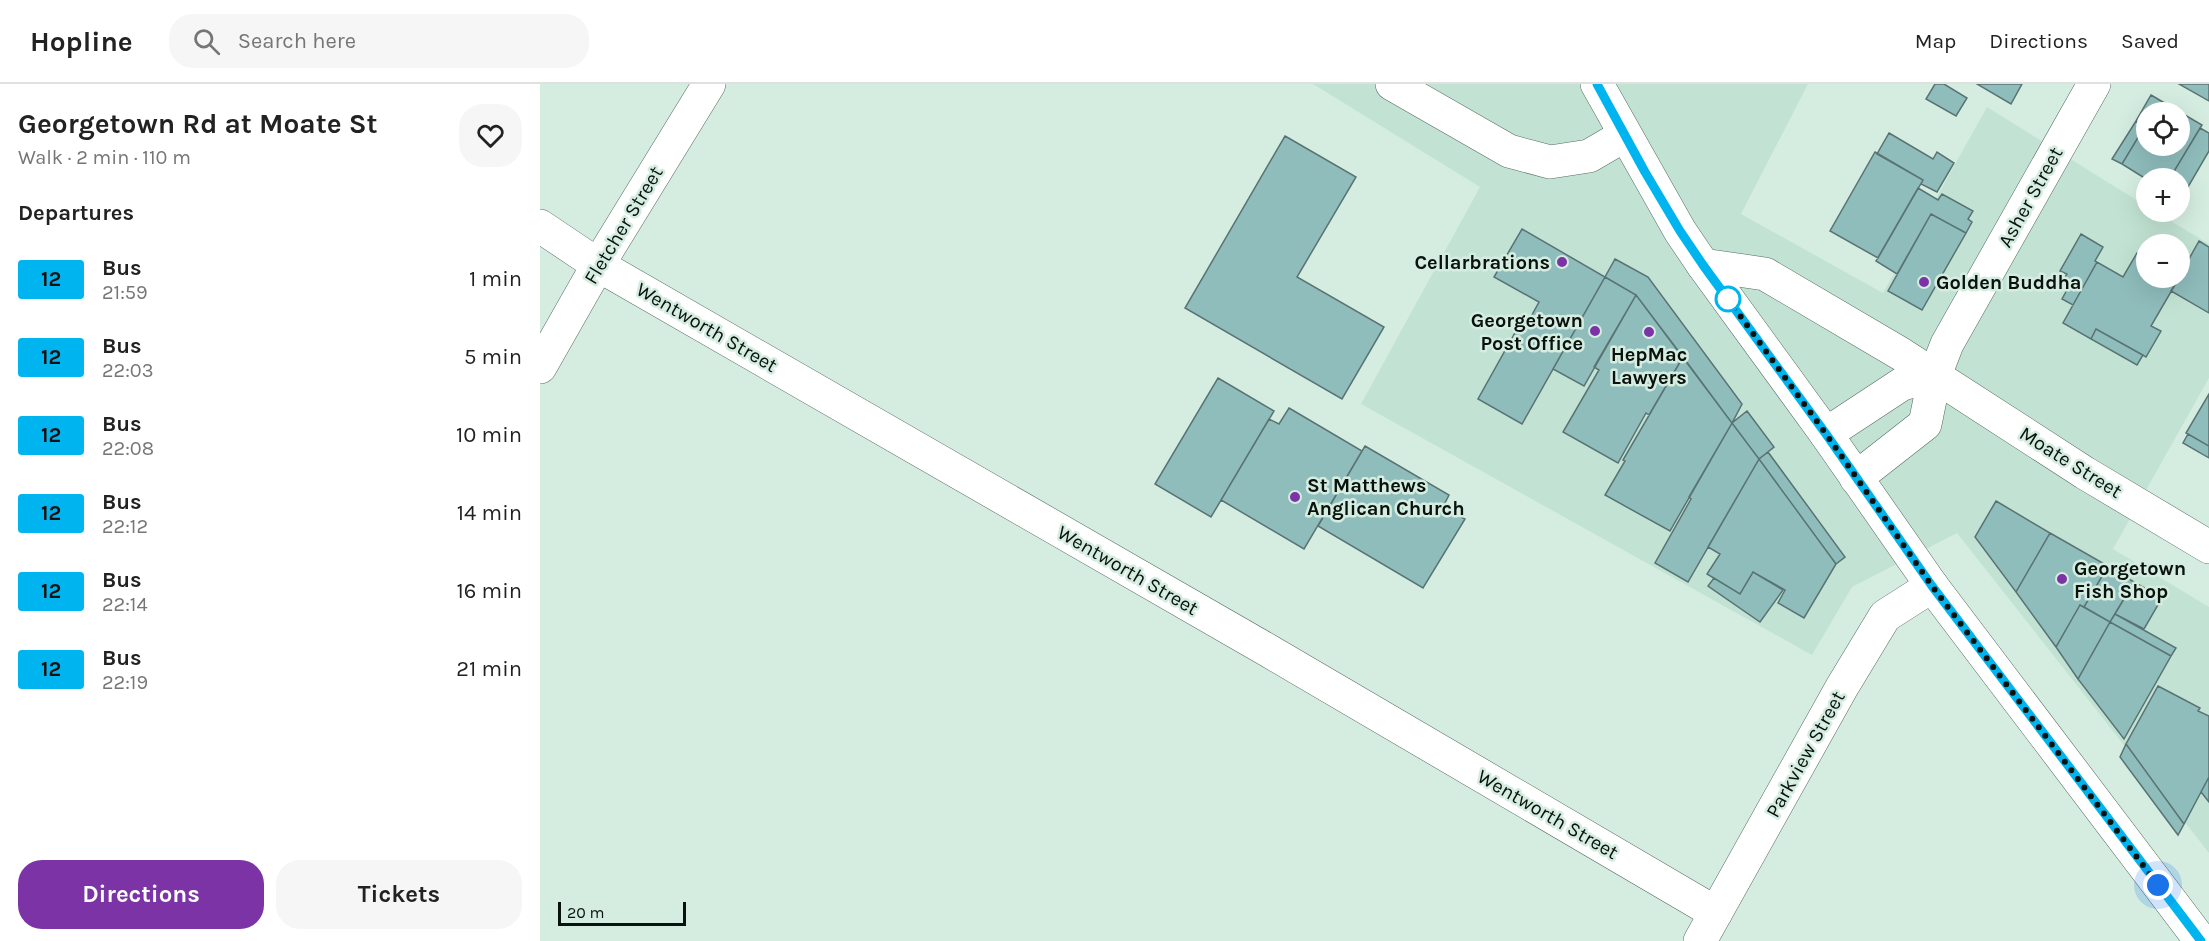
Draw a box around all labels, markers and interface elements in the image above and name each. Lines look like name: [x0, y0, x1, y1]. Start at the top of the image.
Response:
search box: [169, 14, 589, 68]
text: Hopline: [30, 25, 133, 58]
icon: search: [190, 25, 223, 58]
text: Search here: [238, 28, 356, 54]
text: Map: [1915, 29, 1956, 53]
text: Directions: [1989, 29, 2088, 53]
text: Saved: [2121, 29, 2179, 53]
map controls: [2136, 102, 2190, 288]
button: locate: [2136, 102, 2190, 156]
button: heart: [459, 104, 522, 167]
text: Georgetown Rd at Moate St: [18, 107, 378, 140]
street label: Asher Street: [1993, 143, 2068, 251]
text: Walk · 2 min · 110 m: [18, 146, 191, 169]
street label: Fletcher Street: [579, 162, 668, 288]
button: +: [2136, 168, 2190, 222]
text: Departures: [18, 200, 134, 226]
button: −: [2136, 234, 2190, 288]
place label: Cellarbrations: [1414, 251, 1550, 274]
text: Bus: [102, 255, 142, 281]
marker: Cellarbrations: [1555, 255, 1569, 269]
text: 1 min: [469, 266, 522, 292]
text: 12: [41, 267, 61, 291]
place label: Golden Buddha: [1936, 271, 2082, 294]
marker: Golden Buddha: [1917, 275, 1931, 289]
street label: Wentworth Street: [632, 278, 782, 377]
text: 21:59: [102, 281, 148, 304]
unlabelled marker: [1715, 286, 1741, 312]
place label: Georgetown Post Office: [1471, 309, 1583, 355]
marker: Georgetown Post Office: [1588, 324, 1602, 338]
marker: HepMac Lawyers: [1642, 325, 1656, 339]
text: Bus: [102, 333, 142, 359]
place label: HepMac Lawyers: [1611, 343, 1687, 389]
text: 5 min: [464, 344, 522, 370]
text: 12: [41, 345, 61, 369]
text: 22:03: [102, 359, 153, 382]
text: Bus: [102, 411, 142, 437]
text: 10 min: [456, 422, 522, 448]
street label: Moate Street: [2015, 422, 2127, 503]
text: 12: [41, 423, 61, 447]
text: 22:08: [102, 437, 154, 460]
place label: St Matthews Anglican Church: [1307, 474, 1465, 520]
text: Bus: [102, 489, 142, 515]
marker: St Matthews Anglican Church: [1288, 490, 1302, 504]
text: 14 min: [457, 500, 522, 526]
text: 12: [41, 501, 61, 525]
text: 22:12: [102, 515, 148, 538]
street label: Wentworth Street: [1053, 521, 1203, 620]
place label: Georgetown Fish Shop: [2074, 557, 2186, 603]
text: Bus: [102, 567, 142, 593]
marker: Georgetown Fish Shop: [2055, 572, 2069, 586]
text: 16 min: [456, 578, 522, 604]
text: 12: [41, 579, 61, 603]
text: 22:14: [102, 593, 148, 616]
text: Bus: [102, 645, 142, 671]
text: 21 min: [456, 656, 522, 682]
text: 12: [41, 657, 61, 681]
text: 22:19: [102, 671, 148, 694]
street label: Parkview Street: [1761, 687, 1850, 821]
street label: Wentworth Street: [1473, 765, 1623, 864]
button: Directions: [18, 860, 264, 929]
button: Tickets: [276, 860, 522, 929]
your location: [2143, 870, 2173, 900]
scale bar: [558, 899, 686, 926]
text: 20 m: [567, 903, 605, 922]

